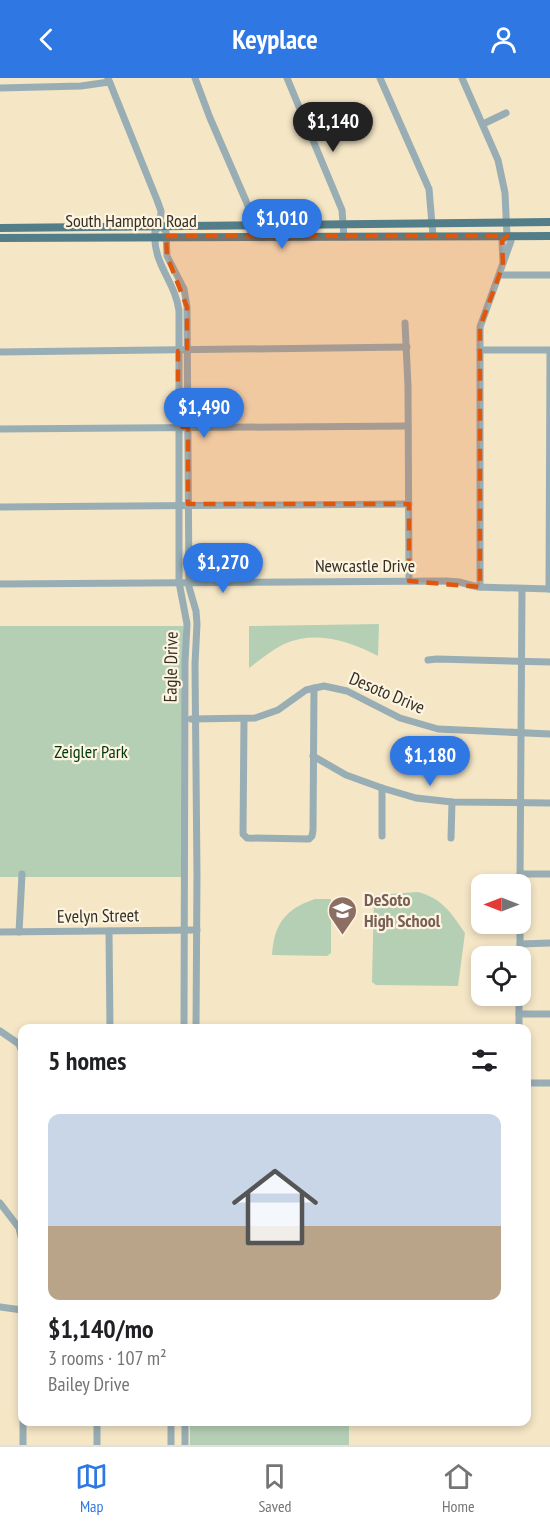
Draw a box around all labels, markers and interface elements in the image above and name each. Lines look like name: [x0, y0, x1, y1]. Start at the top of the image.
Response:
text: Keyplace: [232, 22, 318, 56]
icon: back: [30, 23, 63, 56]
icon: person: [487, 23, 520, 56]
pin: $1,140: [284, 102, 382, 153]
text: $1,140: [307, 108, 359, 134]
pin: $1,010: [233, 199, 331, 250]
text: $1,010: [256, 205, 308, 231]
street label: South Hampton Road: [65, 209, 197, 232]
pin: $1,490: [155, 388, 253, 439]
text: $1,490: [178, 394, 230, 420]
pin: $1,270: [174, 543, 272, 594]
text: $1,270: [197, 549, 249, 575]
street label: Newcastle Drive: [315, 554, 415, 577]
street label: Eagle Drive: [158, 631, 183, 703]
street label: Desoto Drive: [346, 666, 428, 719]
pin: $1,180: [381, 736, 479, 787]
park label: Zeigler Park: [54, 740, 128, 763]
text: $1,180: [404, 742, 456, 768]
north arrow: [471, 874, 531, 934]
map controls: [471, 874, 531, 1006]
place label: DeSoto High School: [364, 888, 441, 932]
school or university icon: DeSoto High School: [327, 894, 359, 936]
street label: Evelyn Street: [57, 903, 139, 928]
button: locate: [471, 946, 531, 1006]
text: 5 homes: [48, 1044, 126, 1077]
icon: filters: [468, 1044, 501, 1077]
icon: home: [221, 1153, 329, 1261]
text: $1,140/mo: [48, 1312, 154, 1345]
text: 3 rooms · 107 m²: [48, 1345, 167, 1371]
text: Bailey Drive: [48, 1371, 130, 1397]
tab: Map: [75, 1460, 108, 1516]
tab: Saved: [258, 1460, 291, 1516]
tab: Home: [442, 1460, 475, 1516]

